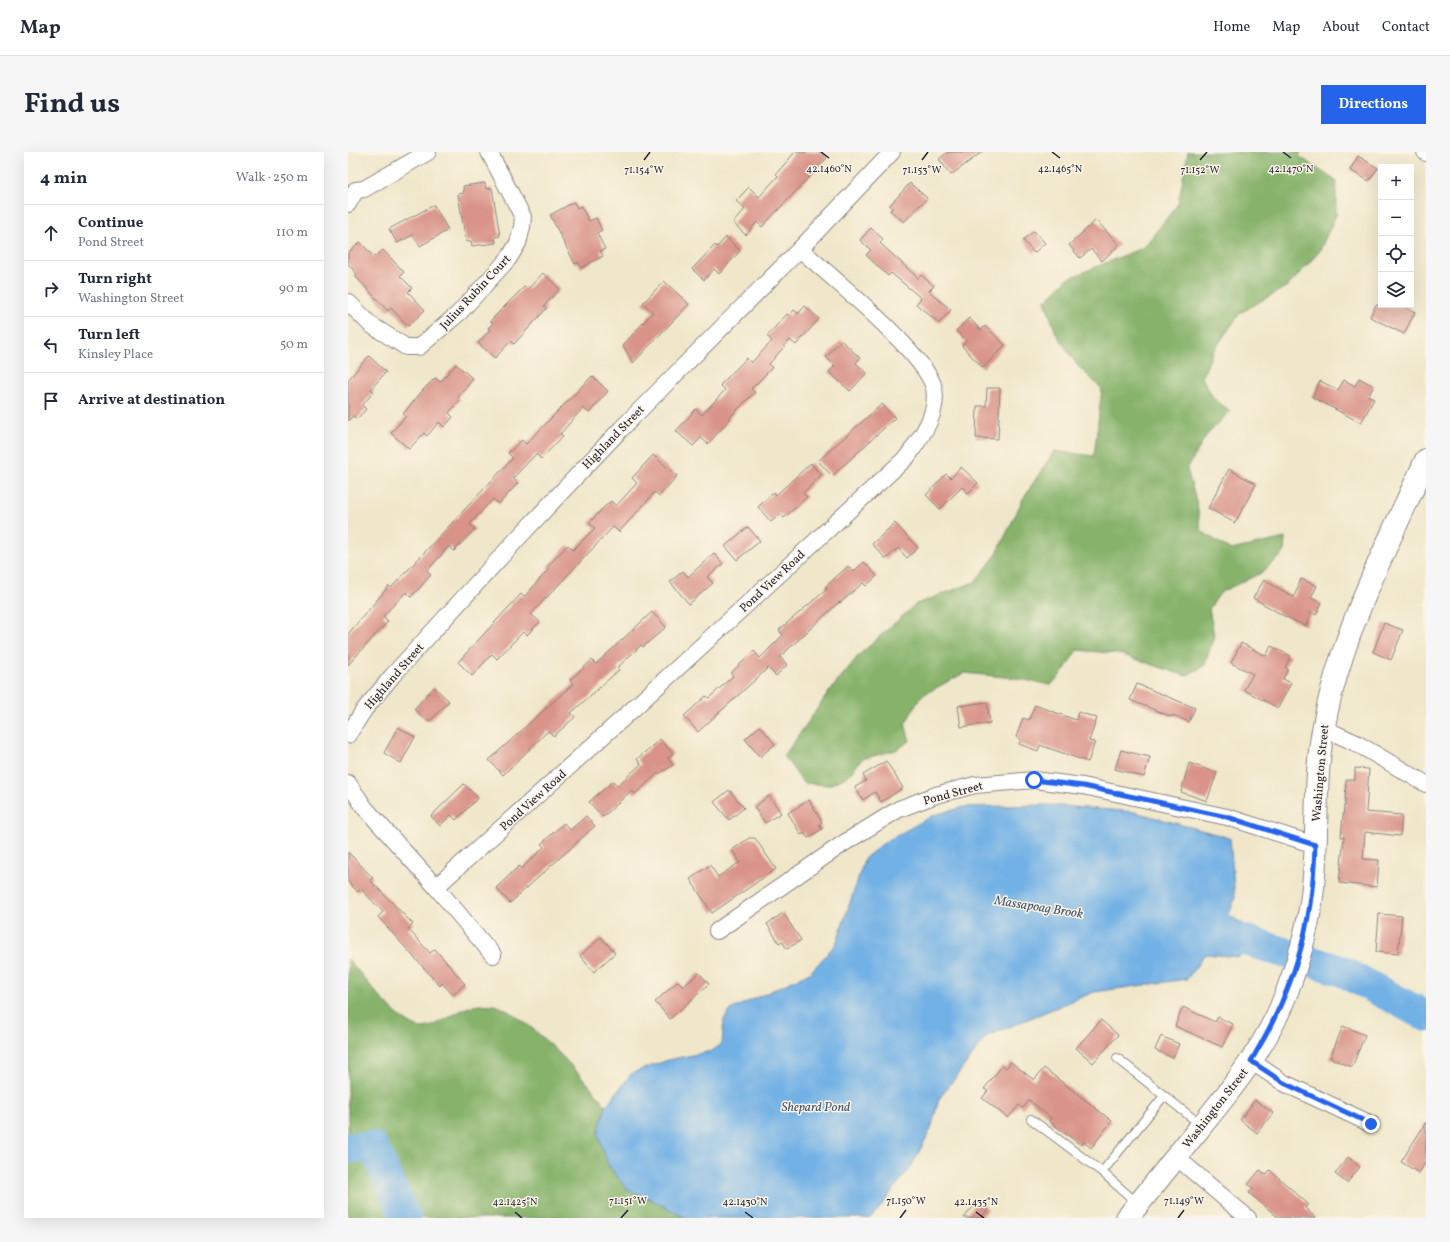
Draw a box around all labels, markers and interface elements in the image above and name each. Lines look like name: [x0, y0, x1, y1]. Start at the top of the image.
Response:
text: Map: [20, 15, 61, 41]
text: Home: [1213, 18, 1250, 37]
text: Map: [1272, 18, 1300, 37]
text: About: [1322, 18, 1360, 37]
text: Contact: [1382, 18, 1430, 37]
text: Find us: [24, 85, 120, 124]
button: Directions: [1321, 85, 1426, 124]
text: 42.1460°N: [806, 162, 852, 176]
text: 42.1465°N: [1038, 162, 1083, 176]
text: 42.1470°N: [1269, 162, 1314, 176]
text: 71.154°W: [624, 163, 664, 177]
text: 71.153°W: [902, 163, 942, 177]
text: 71.152°W: [1180, 163, 1220, 177]
map controls: [1378, 164, 1414, 308]
button: +: [1378, 164, 1414, 200]
text: 4 min: [40, 167, 87, 190]
text: Walk · 250 m: [236, 169, 308, 187]
button: −: [1378, 200, 1414, 236]
text: Continue: [78, 213, 143, 234]
icon: ahead: [40, 222, 62, 244]
text: 110 m: [276, 224, 308, 242]
text: Pond Street: [78, 234, 144, 252]
button: locate: [1378, 236, 1414, 272]
street label: Julius Rubin Court: [437, 252, 515, 334]
text: Turn right: [78, 269, 152, 290]
button: layers: [1378, 272, 1414, 308]
icon: right: [40, 278, 62, 300]
text: 90 m: [279, 280, 308, 298]
text: Washington Street: [78, 290, 184, 308]
text: Turn left: [78, 325, 140, 346]
icon: left: [40, 334, 62, 356]
text: 50 m: [280, 336, 308, 354]
text: Kinsley Place: [78, 346, 153, 364]
icon: arrive: [40, 390, 62, 412]
text: Arrive at destination: [78, 390, 225, 411]
street label: Highland Street: [579, 402, 648, 473]
street label: Pond View Road: [736, 547, 809, 616]
street label: Highland Street: [361, 640, 428, 713]
street label: Washington Street: [1309, 724, 1333, 823]
street label: Pond View Road: [497, 766, 571, 835]
route start: [1025, 771, 1043, 789]
street label: Pond Street: [922, 778, 985, 810]
water label: Massapoag Brook: [992, 892, 1084, 924]
street label: Washington Street: [1179, 1065, 1252, 1152]
water label: Shepard Pond: [782, 1099, 850, 1117]
route end: [1362, 1115, 1380, 1133]
text: 71.151°W: [609, 1194, 647, 1208]
text: 71.150°W: [886, 1194, 926, 1208]
text: 71.149°W: [1164, 1194, 1204, 1208]
text: 42.1425°N: [493, 1195, 538, 1209]
text: 42.1430°N: [722, 1195, 768, 1209]
text: 42.1435°N: [954, 1195, 999, 1209]

